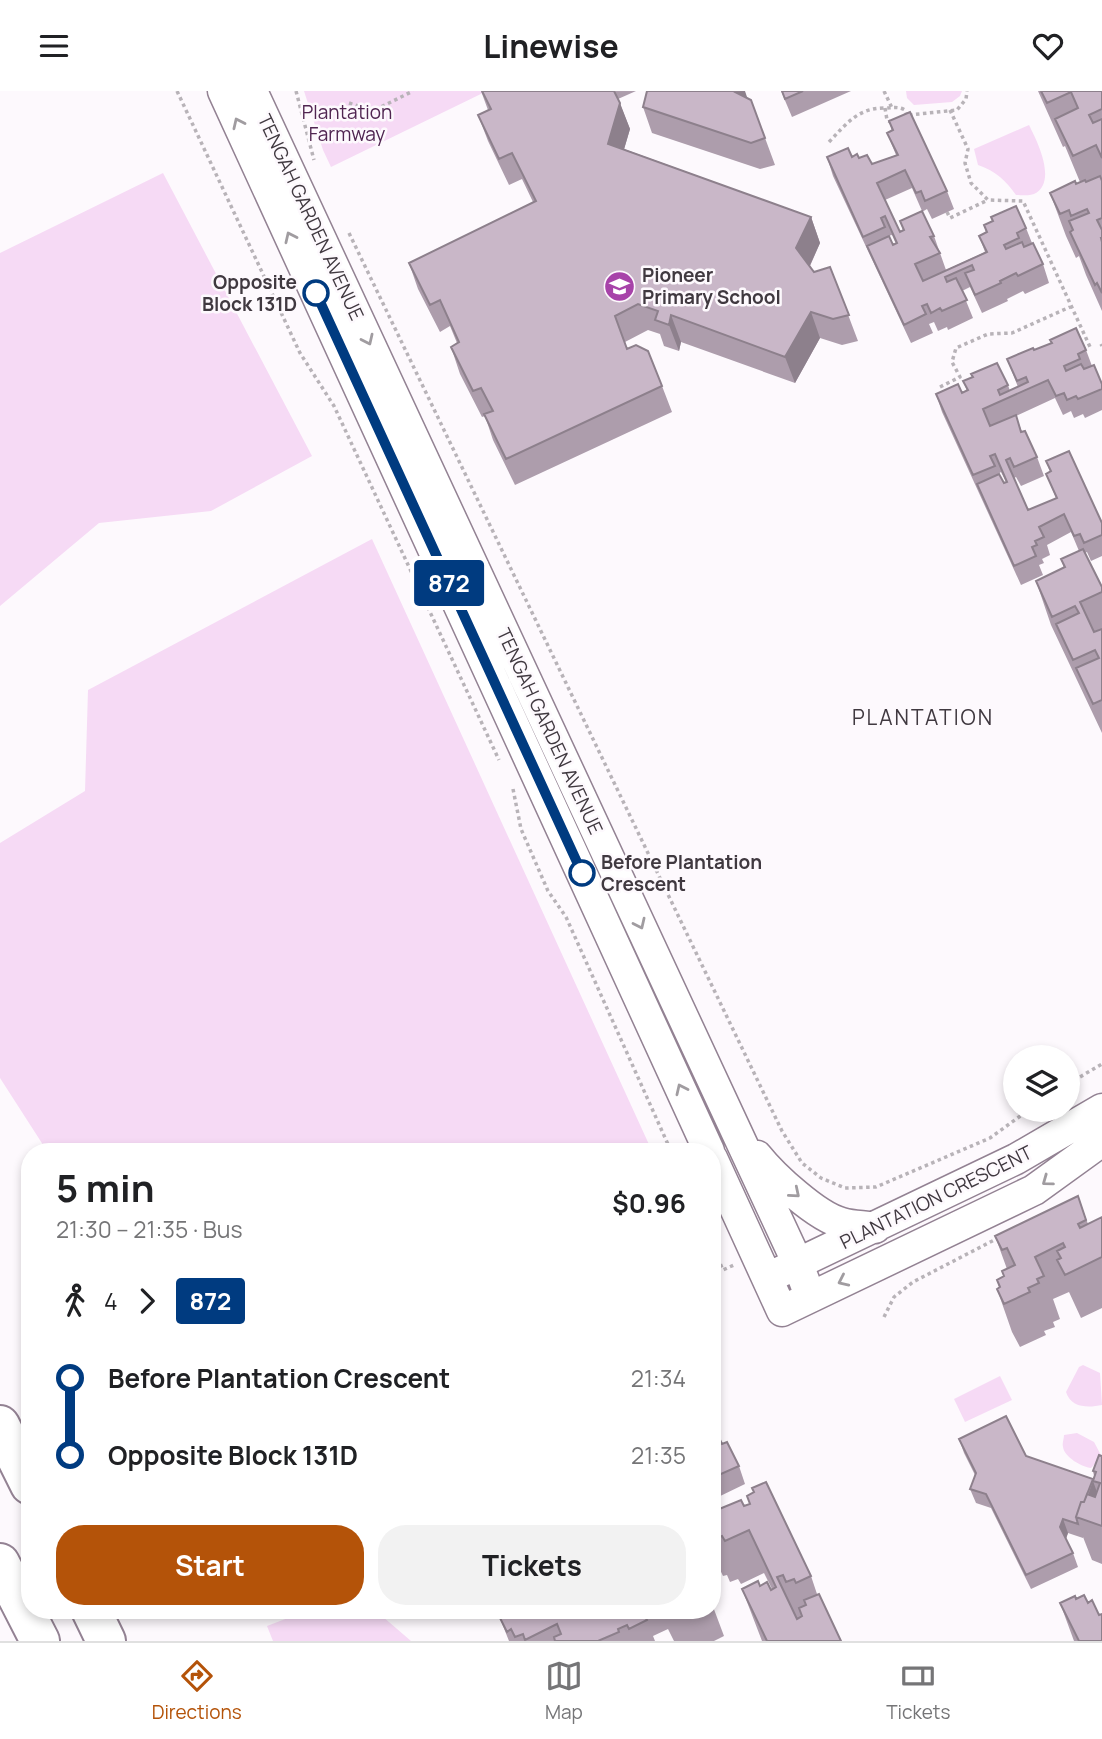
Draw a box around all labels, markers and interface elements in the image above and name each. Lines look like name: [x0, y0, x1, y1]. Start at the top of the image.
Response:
text: Linewise: [483, 24, 619, 68]
icon: menu: [35, 27, 73, 65]
icon: heart: [1029, 27, 1067, 65]
park label: Plantation Farmway: [302, 99, 392, 147]
street label: TENGAH GARDEN AVENUE: [252, 110, 370, 324]
one-way arrow: [232, 118, 246, 130]
one-way arrow: [284, 232, 298, 244]
place label: Pioneer Primary School: [642, 262, 781, 310]
place label: Opposite Block 131D: [202, 269, 297, 317]
school or university icon: Pioneer Primary School: [602, 269, 636, 303]
marker: Opposite Block 131D: [303, 280, 329, 306]
one-way arrow: [360, 333, 374, 345]
line badge: 872: [409, 560, 489, 606]
text: 872: [428, 566, 470, 599]
street label: TENGAH GARDEN AVENUE: [491, 624, 609, 838]
district label: PLANTATION: [852, 703, 994, 731]
place label: Before Plantation Crescent: [601, 849, 762, 897]
marker: Before Plantation Crescent: [569, 860, 595, 886]
one-way arrow: [632, 917, 646, 929]
map controls: [1003, 1045, 1080, 1122]
button: layers: [1003, 1045, 1080, 1122]
one-way arrow: [675, 1084, 689, 1097]
street label: PLANTATION CRESCENT: [836, 1139, 1037, 1255]
text: 5 min: [56, 1161, 154, 1213]
one-way arrow: [1042, 1173, 1055, 1185]
text: $0.96: [612, 1185, 686, 1221]
one-way arrow: [787, 1185, 800, 1197]
text: 21:30 – 21:35 · Bus: [56, 1213, 243, 1245]
one-way arrow: [838, 1273, 850, 1287]
icon: walk: [56, 1282, 94, 1320]
icon: forward: [128, 1282, 166, 1320]
text: 872: [190, 1284, 231, 1317]
text: 4: [104, 1285, 118, 1317]
text: Before Plantation Crescent: [108, 1360, 450, 1396]
text: 21:34: [631, 1362, 686, 1394]
text: Opposite Block 131D: [108, 1437, 358, 1473]
text: 21:35: [631, 1439, 686, 1471]
button: Start: [56, 1525, 364, 1605]
button: Tickets: [378, 1525, 686, 1605]
tab: Directions: [152, 1657, 242, 1725]
tab: Map: [545, 1657, 583, 1725]
tab: Tickets: [886, 1657, 950, 1725]

